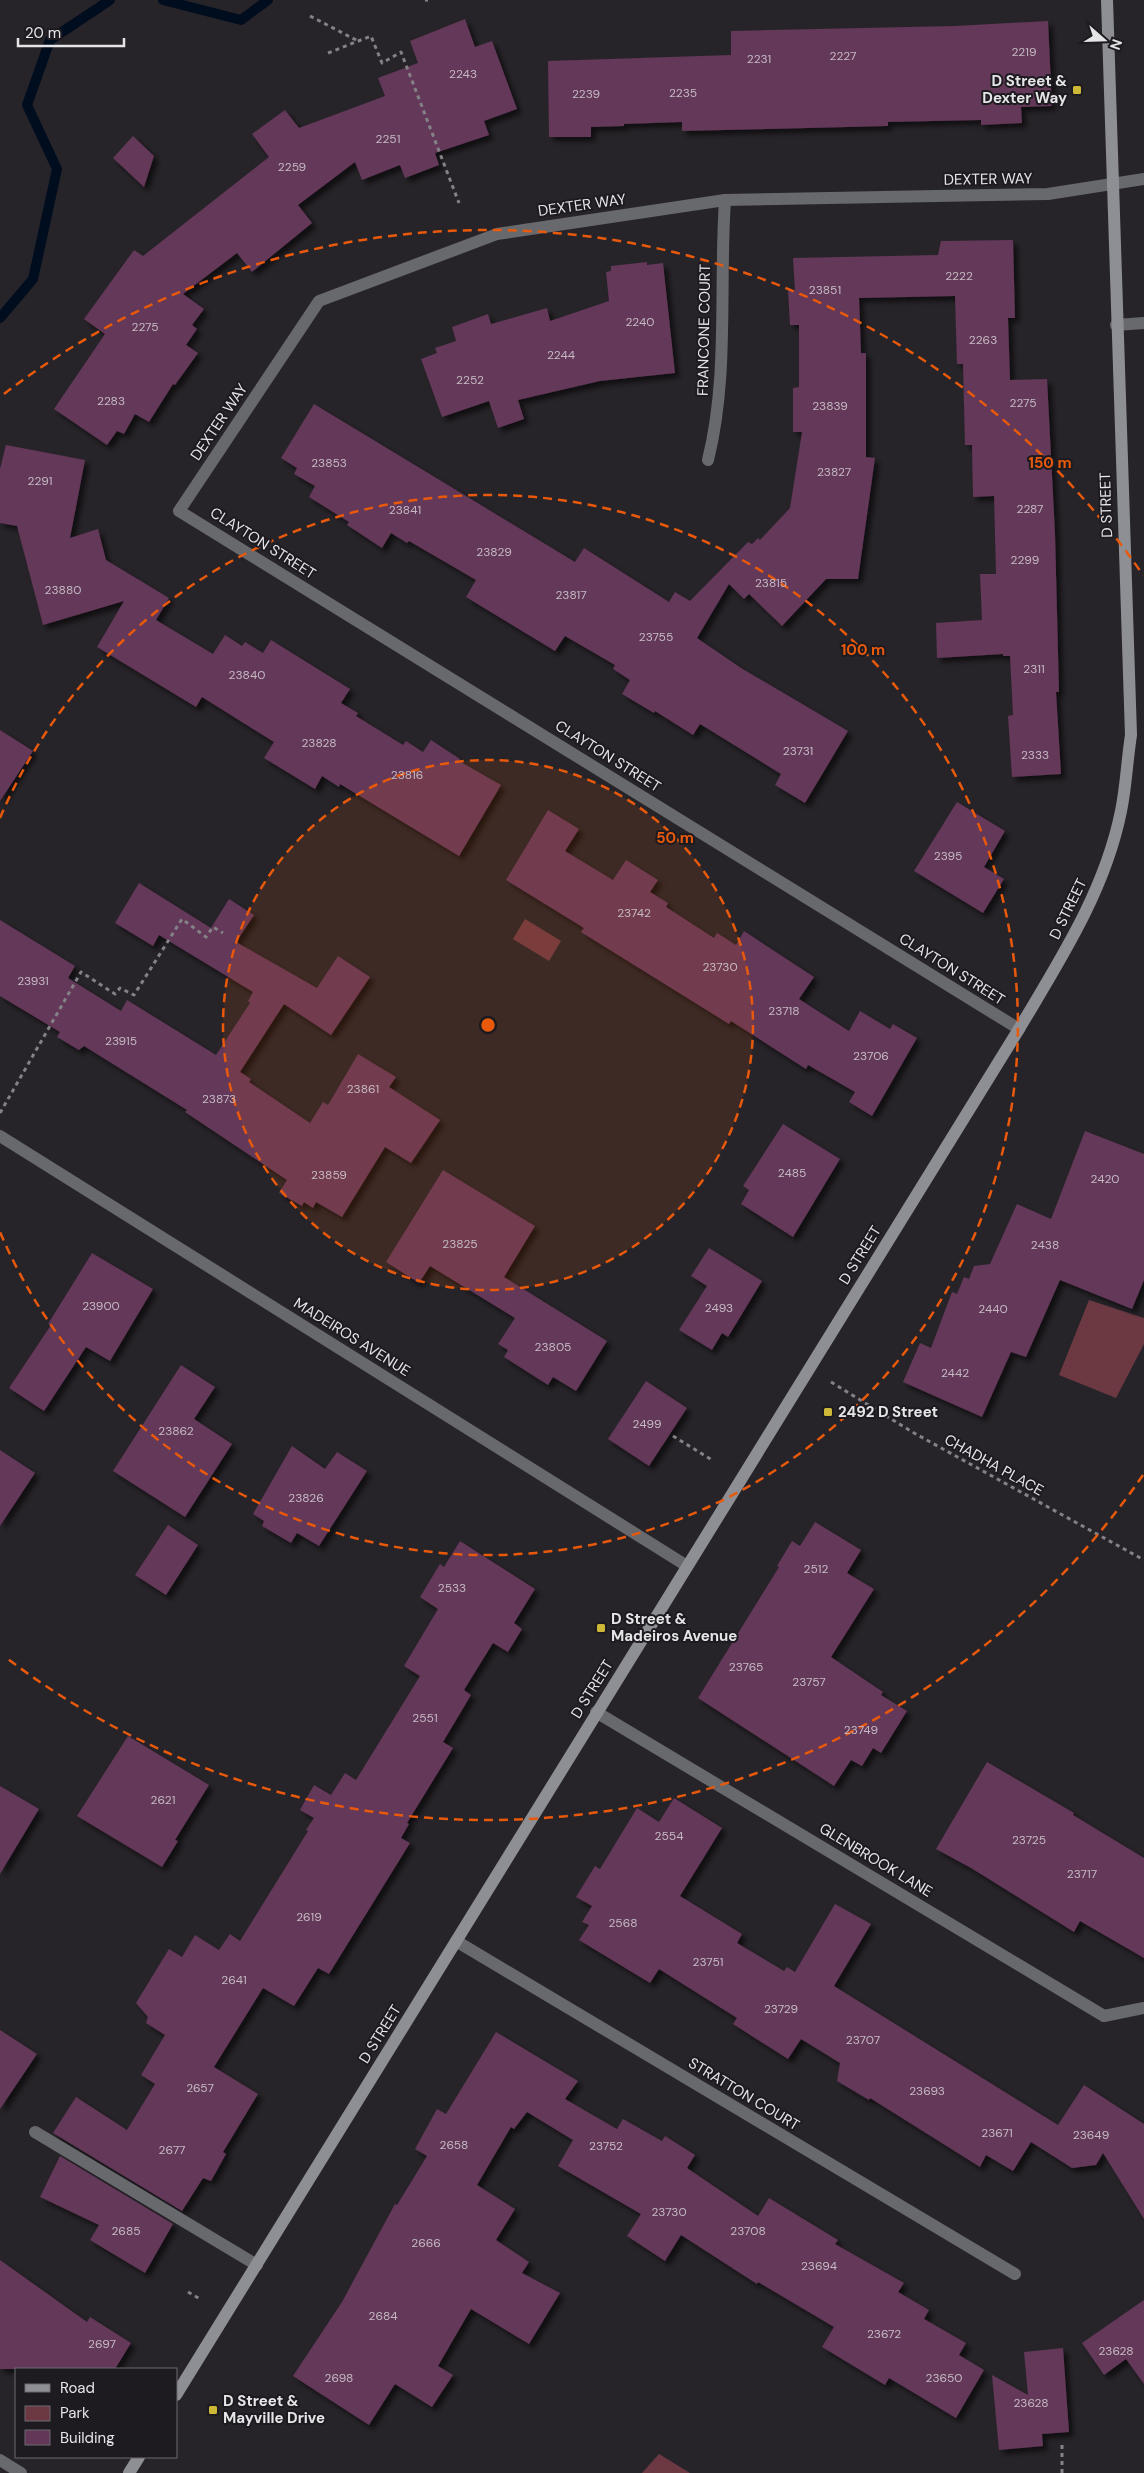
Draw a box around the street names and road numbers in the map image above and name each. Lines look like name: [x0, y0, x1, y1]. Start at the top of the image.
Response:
street label: DEXTER WAY: [943, 168, 1033, 190]
street label: DEXTER WAY: [537, 189, 628, 221]
street label: FRANCONE COURT: [693, 264, 715, 396]
street label: DEXTER WAY: [186, 379, 252, 464]
street label: D STREET: [1095, 472, 1117, 538]
street label: CLAYTON STREET: [206, 502, 320, 584]
street label: CLAYTON STREET: [551, 715, 665, 797]
street label: D STREET: [1045, 875, 1091, 943]
street label: CLAYTON STREET: [895, 928, 1009, 1010]
street label: D STREET: [834, 1222, 886, 1288]
street label: MADEIROS AVENUE: [290, 1293, 414, 1381]
street label: CHADHA PLACE: [941, 1429, 1047, 1501]
street label: D STREET: [566, 1656, 618, 1722]
street label: GLENBROOK LANE: [816, 1818, 936, 1902]
street label: D STREET: [354, 2001, 406, 2067]
street label: STRATTON COURT: [685, 2053, 803, 2135]

